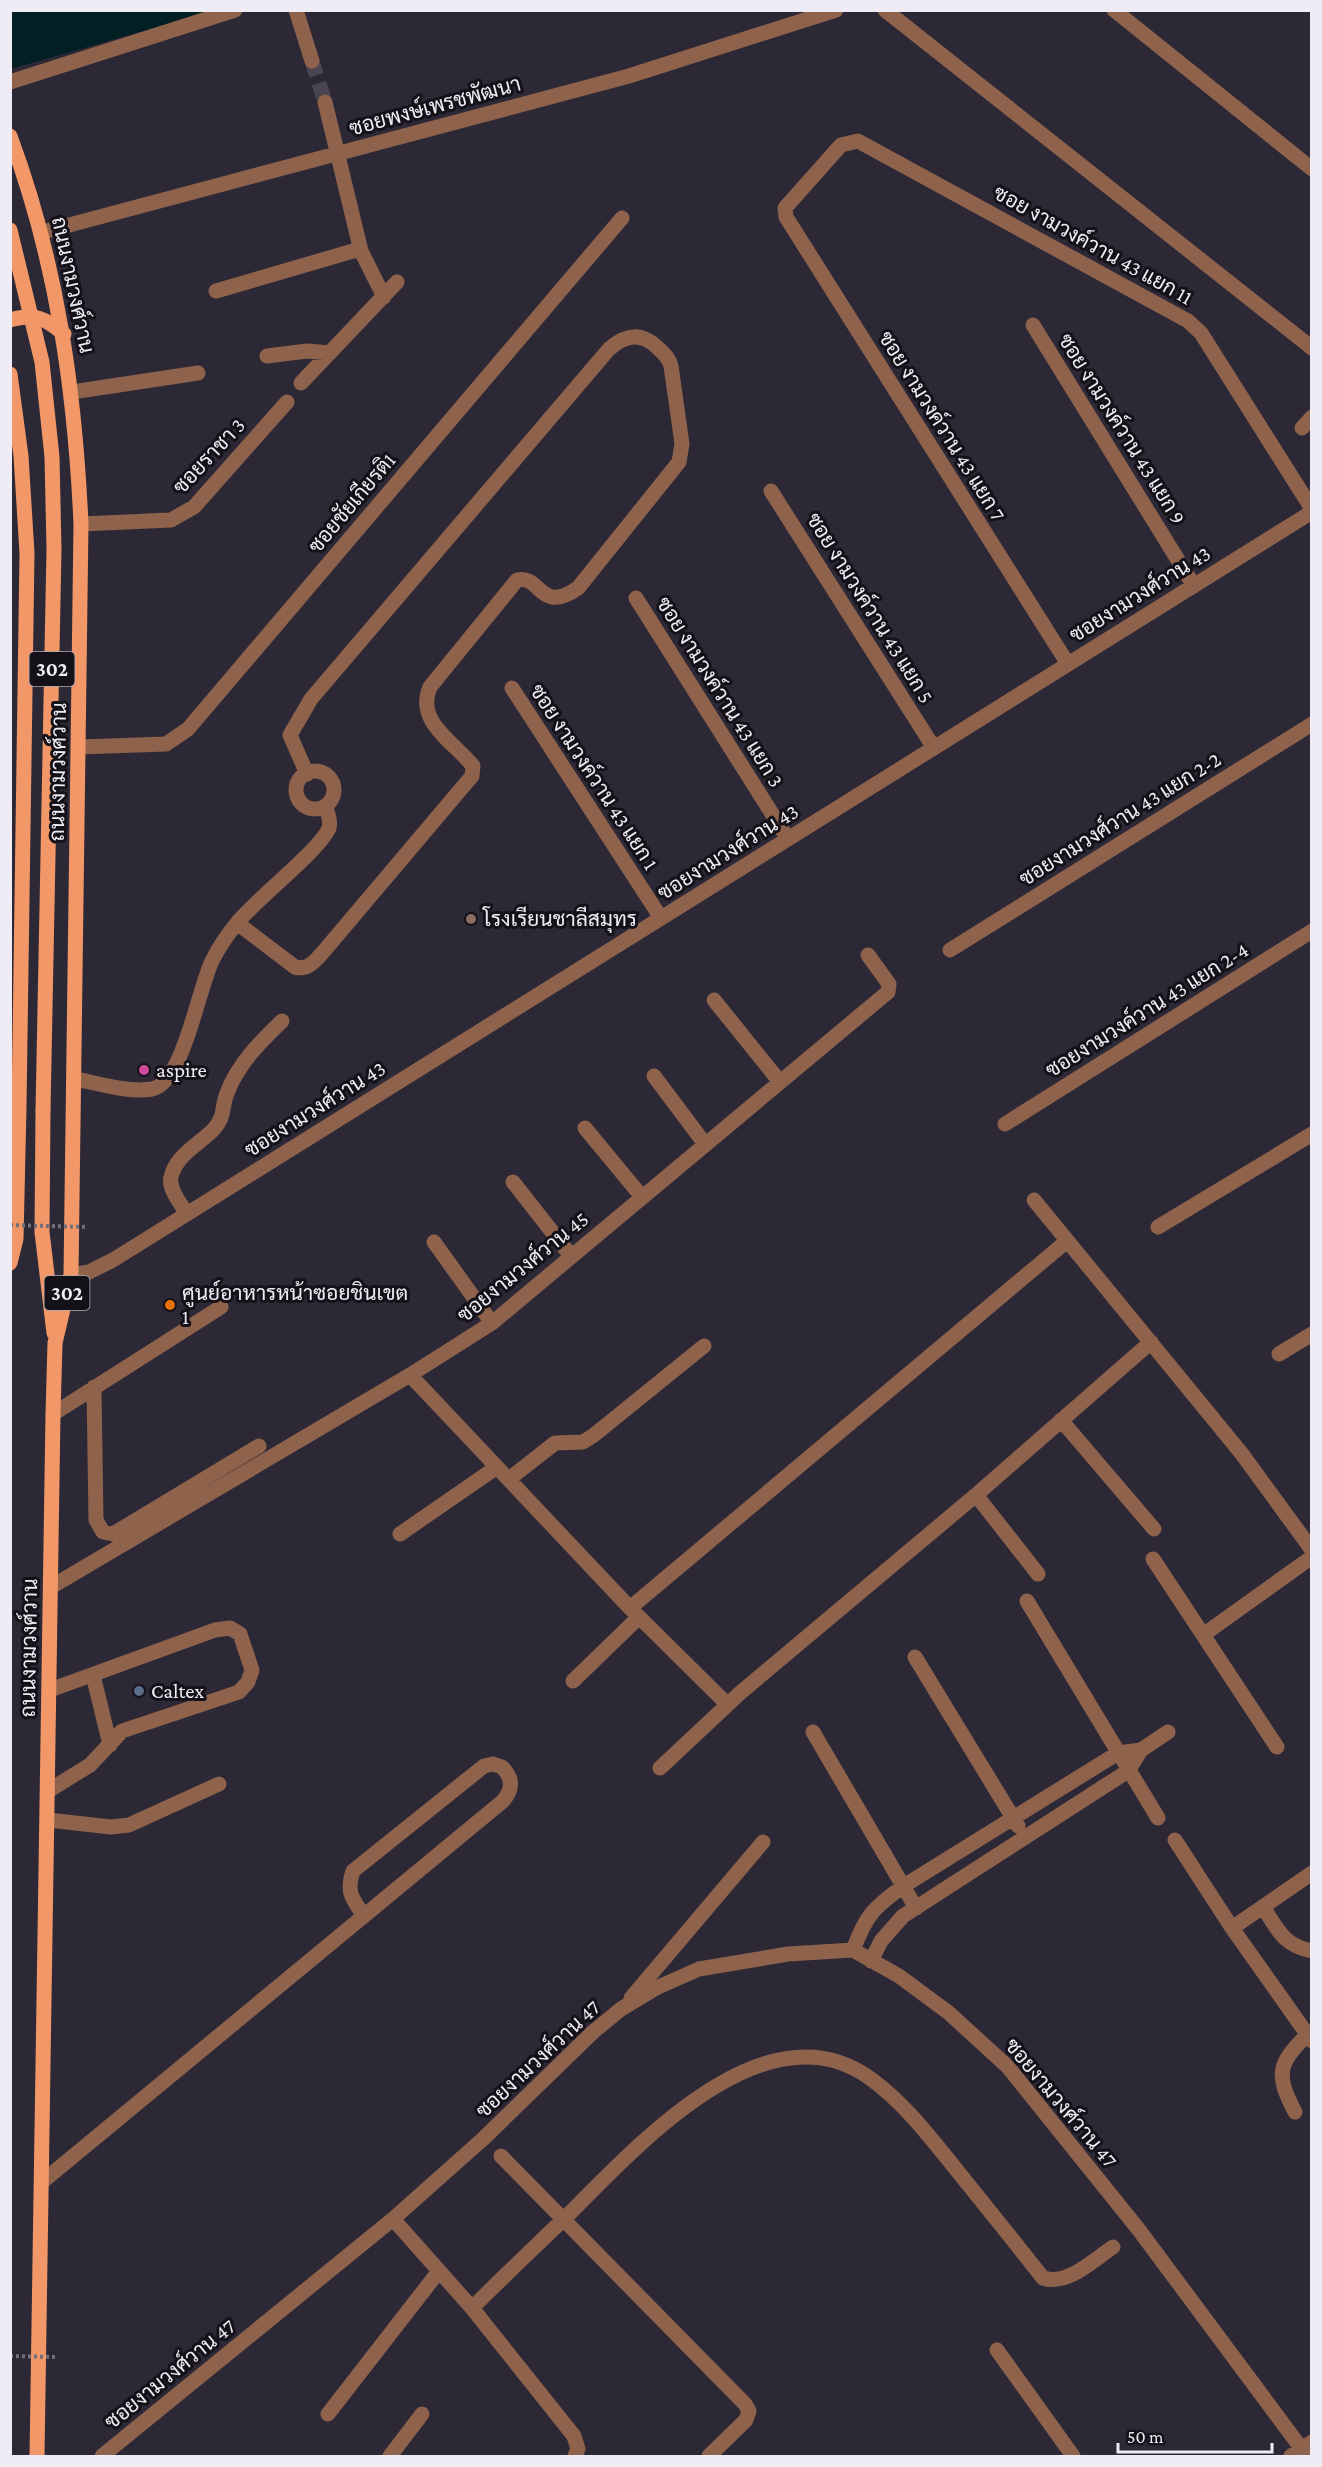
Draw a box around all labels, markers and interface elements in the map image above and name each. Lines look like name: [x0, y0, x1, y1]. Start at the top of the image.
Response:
street label: ซอยพงษ์เพรชพัฒนา: [346, 70, 523, 140]
street label: ซอย งามวงค์วาน 43 แยก 11: [989, 179, 1198, 310]
street label: ถนนงามวงศ์วาน: [47, 214, 101, 355]
street label: ซอย งามวงค์วาน 43 แยก 7: [874, 326, 1012, 526]
street label: ซอย งามวงค์วาน 43 แยก 9: [1053, 328, 1192, 529]
street label: ซอยราชา 3: [168, 413, 250, 499]
street label: ซอยชัยเกียรติ1: [303, 448, 401, 558]
street label: ซอย งามวงค์วาน 43 แยก 5: [802, 507, 940, 707]
street label: ซอยงามวงศ์วาน 43: [1064, 539, 1215, 647]
street label: ซอย งามวงค์วาน 43 แยก 3: [652, 591, 790, 791]
road number: 302: [29, 652, 74, 686]
street label: ซอย งามวงค์วาน 43 แยก 1: [525, 679, 665, 874]
street label: ถนนงามวงศ์วาน: [43, 702, 71, 842]
street label: ซอยงามวงศ์วาน 43 แยก 2-2: [1014, 745, 1225, 891]
street label: ซอยงามวงศ์วาน 43: [652, 797, 803, 905]
place label: โรงเรียนชาลีสมุทร: [482, 906, 637, 933]
marker: โรงเรียนชาลีสมุทร: [464, 912, 478, 926]
street label: ซอยงามวงค์วาน 43 แยก 2-4: [1040, 936, 1253, 1082]
street label: ซอยงามวงศ์วาน 43: [239, 1054, 390, 1162]
place label: aspire: [156, 1058, 207, 1082]
marker: aspire: [137, 1063, 151, 1077]
street label: ซอยงามวงศ์วาน 45: [451, 1205, 593, 1327]
road number: 302: [44, 1276, 90, 1310]
place label: ศูนย์อาหารหน้าซอยชินเขต 1: [182, 1279, 408, 1329]
marker: ศูนย์อาหารหน้าซอยชินเขต 1: [163, 1298, 177, 1312]
street label: ถนนงามวงศ์วาน: [14, 1578, 42, 1718]
place label: Caltex: [151, 1679, 204, 1703]
marker: Caltex: [132, 1684, 146, 1698]
street label: ซอยงามวงศ์วาน 47: [470, 1994, 605, 2123]
street label: ซอยงามวงศ์วาน 47: [1000, 2032, 1124, 2173]
street label: ซอยงามวงศ์วาน 47: [99, 2312, 240, 2434]
scale bar: [1118, 2416, 1272, 2454]
text: 50 m: [1127, 2427, 1164, 2447]

